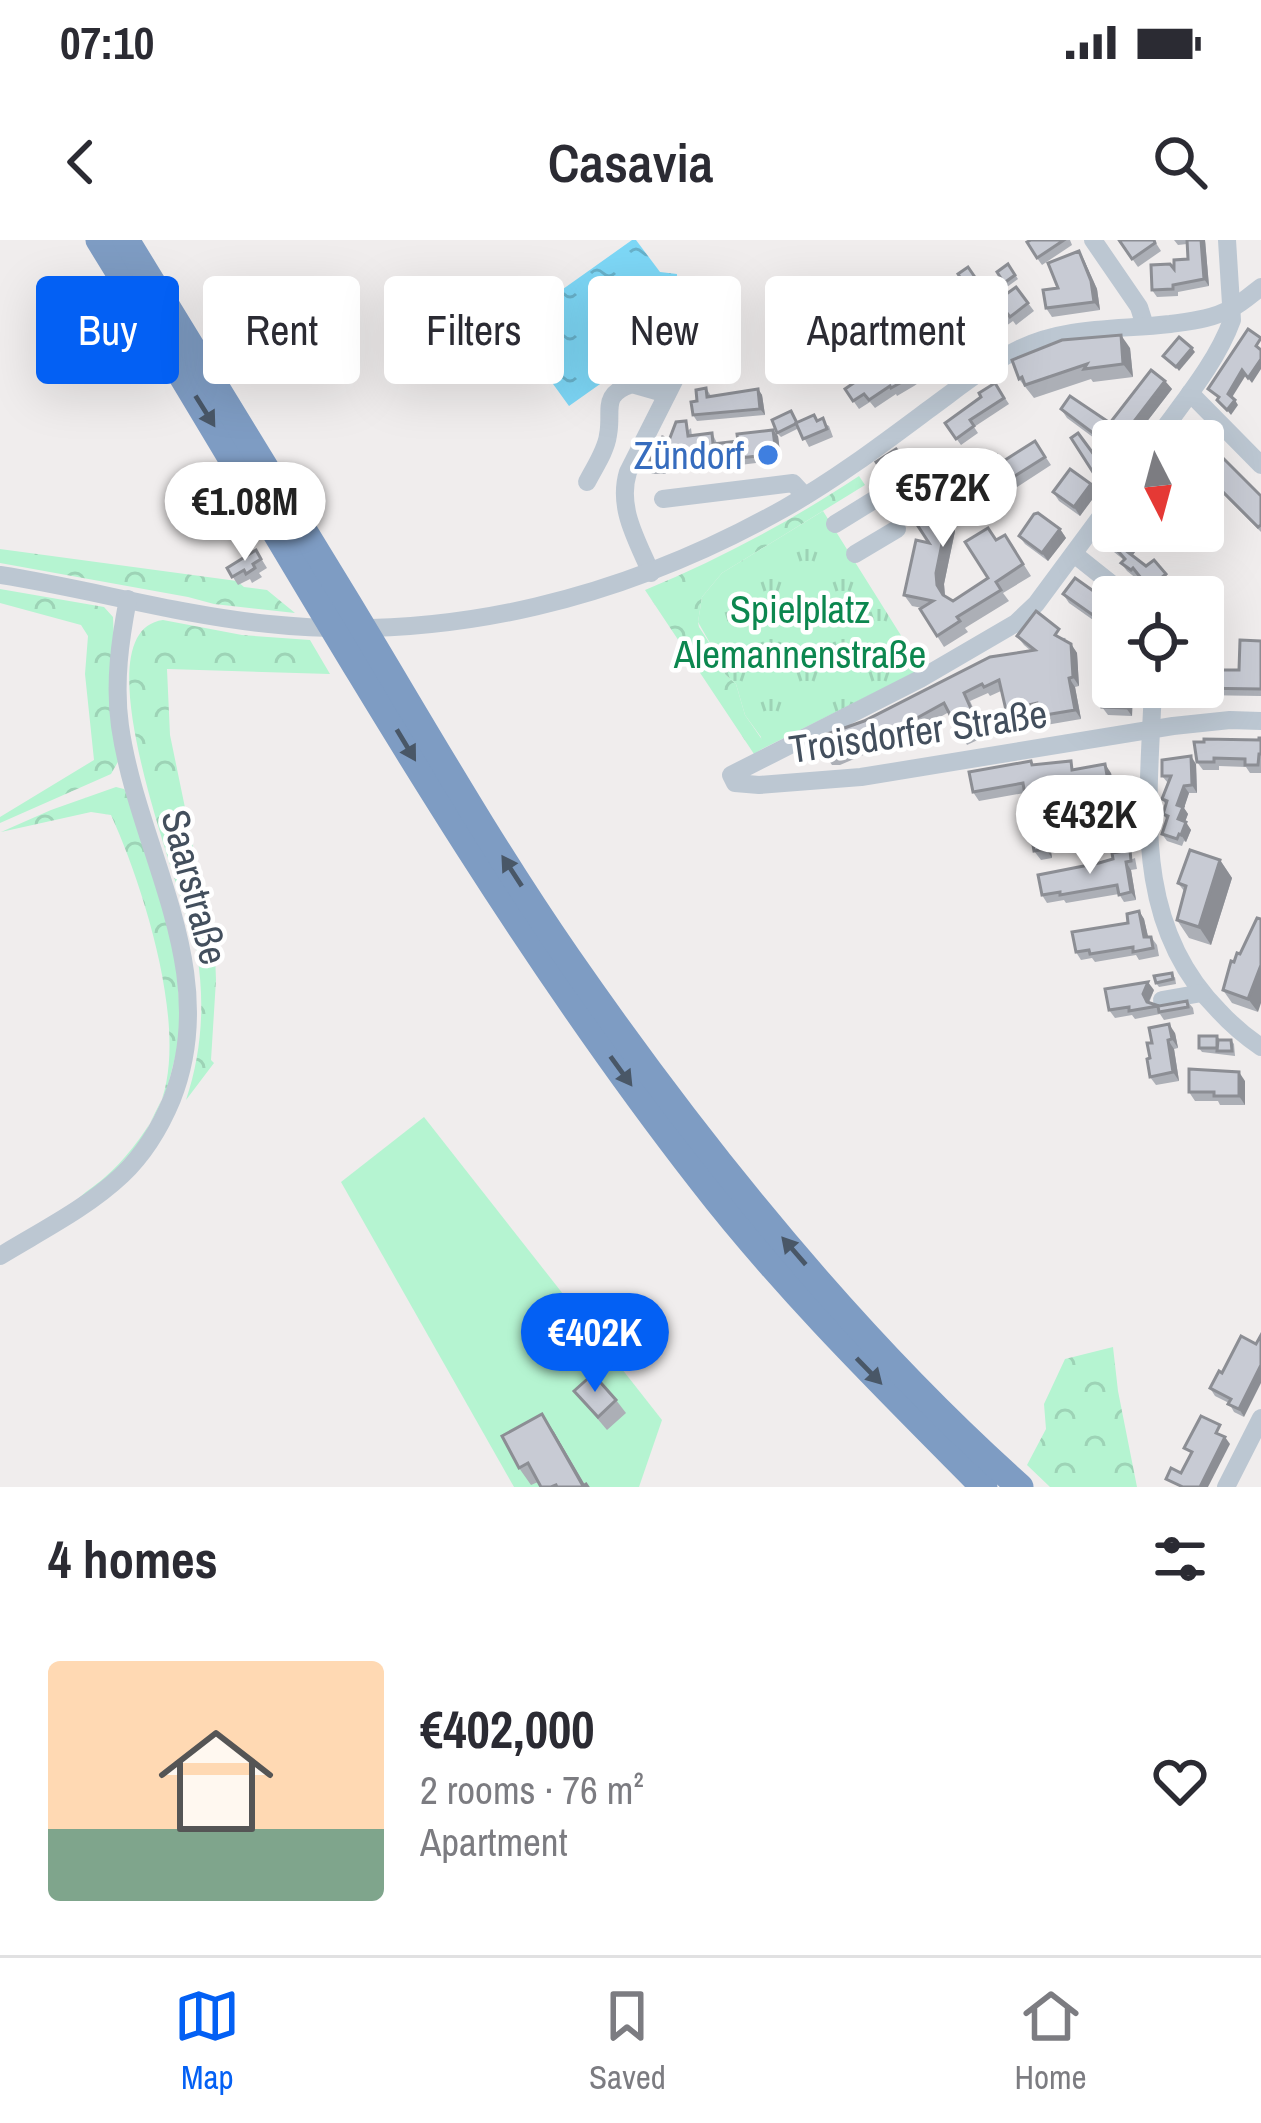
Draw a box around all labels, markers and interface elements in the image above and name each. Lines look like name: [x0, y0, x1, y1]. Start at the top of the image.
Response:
text: 07:10: [60, 12, 154, 73]
text: Casavia: [548, 126, 713, 199]
icon: back: [48, 129, 114, 195]
icon: search: [1147, 129, 1213, 195]
chip: Buy: [36, 276, 179, 384]
chip: Rent: [203, 276, 360, 384]
chip: Filters: [384, 276, 564, 384]
chip: New: [588, 276, 741, 384]
chip: Apartment: [765, 276, 1008, 384]
one-way arrow: [194, 394, 215, 428]
north arrow: [1092, 420, 1224, 552]
map controls: [1092, 420, 1224, 708]
place label: Zündorf: [634, 429, 744, 481]
marker: Zündorf: [755, 442, 781, 468]
pin: €572K: [859, 448, 1027, 550]
text: €572K: [896, 461, 990, 513]
pin: €1.08M: [147, 462, 343, 564]
text: €1.08M: [192, 475, 298, 527]
button: locate: [1092, 576, 1224, 708]
park label: Spielplatz Alemannenstraße: [673, 583, 926, 680]
street label: Troisdorfer Straße: [786, 687, 1050, 775]
one-way arrow: [394, 729, 416, 762]
pin: €432K: [1006, 775, 1174, 877]
text: €432K: [1043, 788, 1137, 840]
street label: Saarstraße: [149, 804, 241, 970]
one-way arrow: [502, 855, 524, 887]
one-way arrow: [608, 1055, 632, 1087]
one-way arrow: [782, 1236, 808, 1266]
pin: €402K: [511, 1293, 679, 1395]
text: €402K: [548, 1306, 642, 1358]
one-way arrow: [855, 1356, 883, 1385]
text: 4 homes: [48, 1525, 218, 1594]
icon: filters: [1147, 1526, 1213, 1592]
text: €402,000: [420, 1695, 594, 1764]
icon: home: [144, 1709, 288, 1853]
icon: heart: [1147, 1748, 1213, 1814]
text: 2 rooms · 76 m²: [420, 1764, 644, 1816]
text: Apartment: [420, 1816, 568, 1868]
tab: Map: [174, 1983, 240, 2099]
tab: Saved: [589, 1983, 666, 2099]
tab: Home: [1014, 1983, 1087, 2099]

